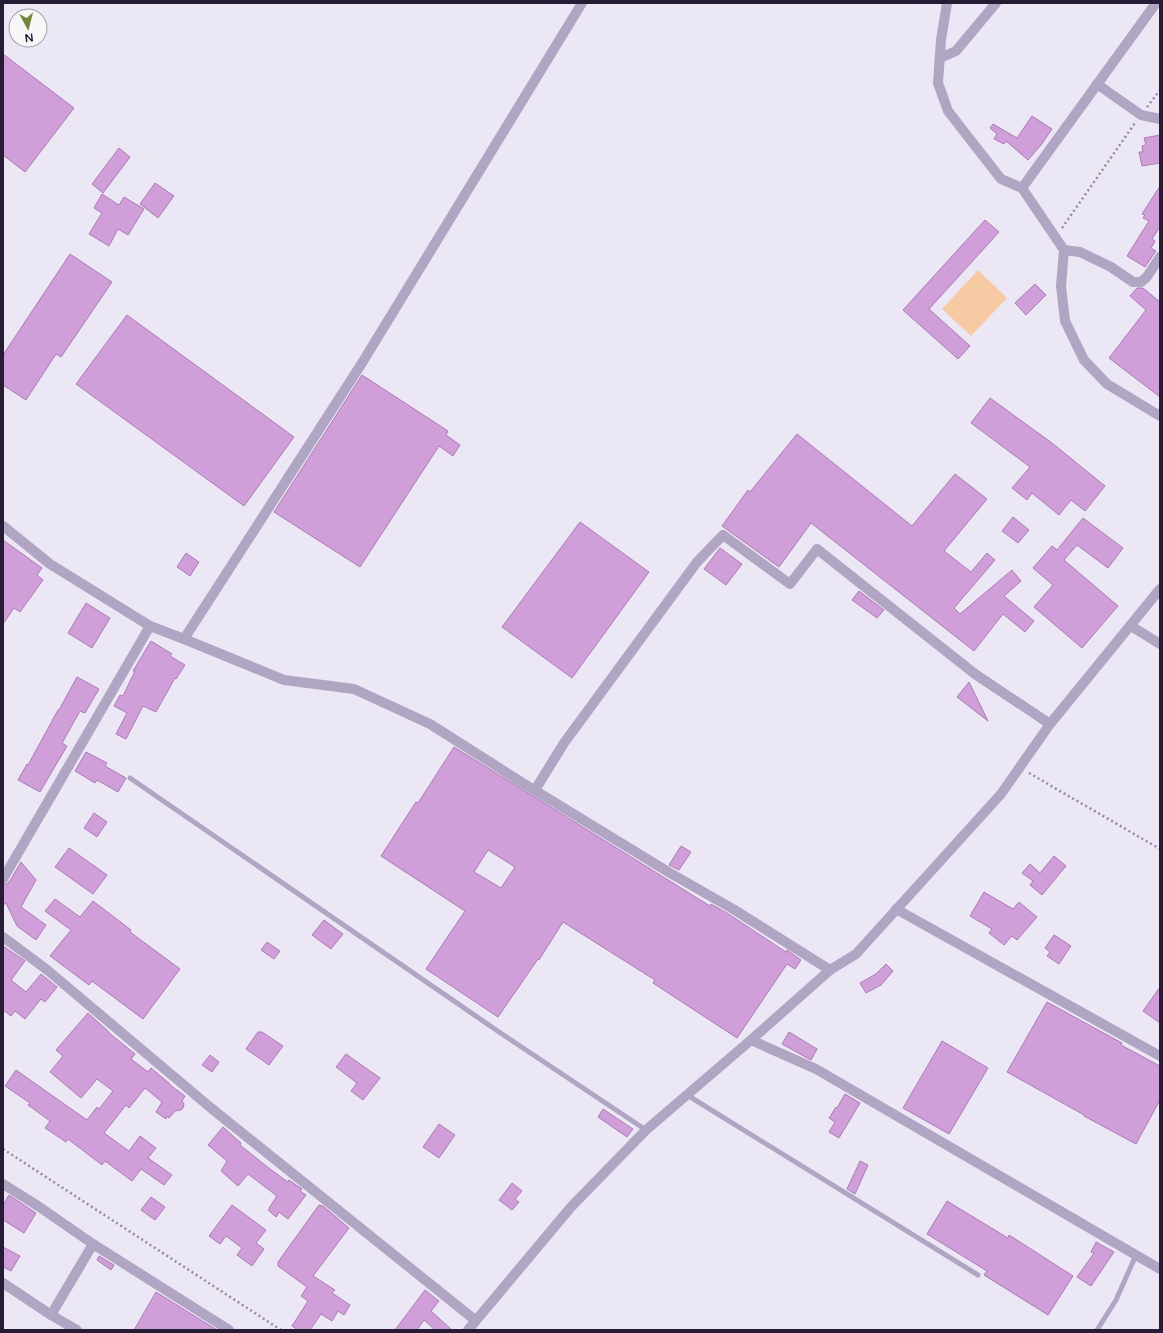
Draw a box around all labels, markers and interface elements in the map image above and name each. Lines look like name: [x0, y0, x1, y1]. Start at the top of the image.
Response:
north arrow: [8, 8, 48, 48]
text: N: [24, 30, 34, 44]

